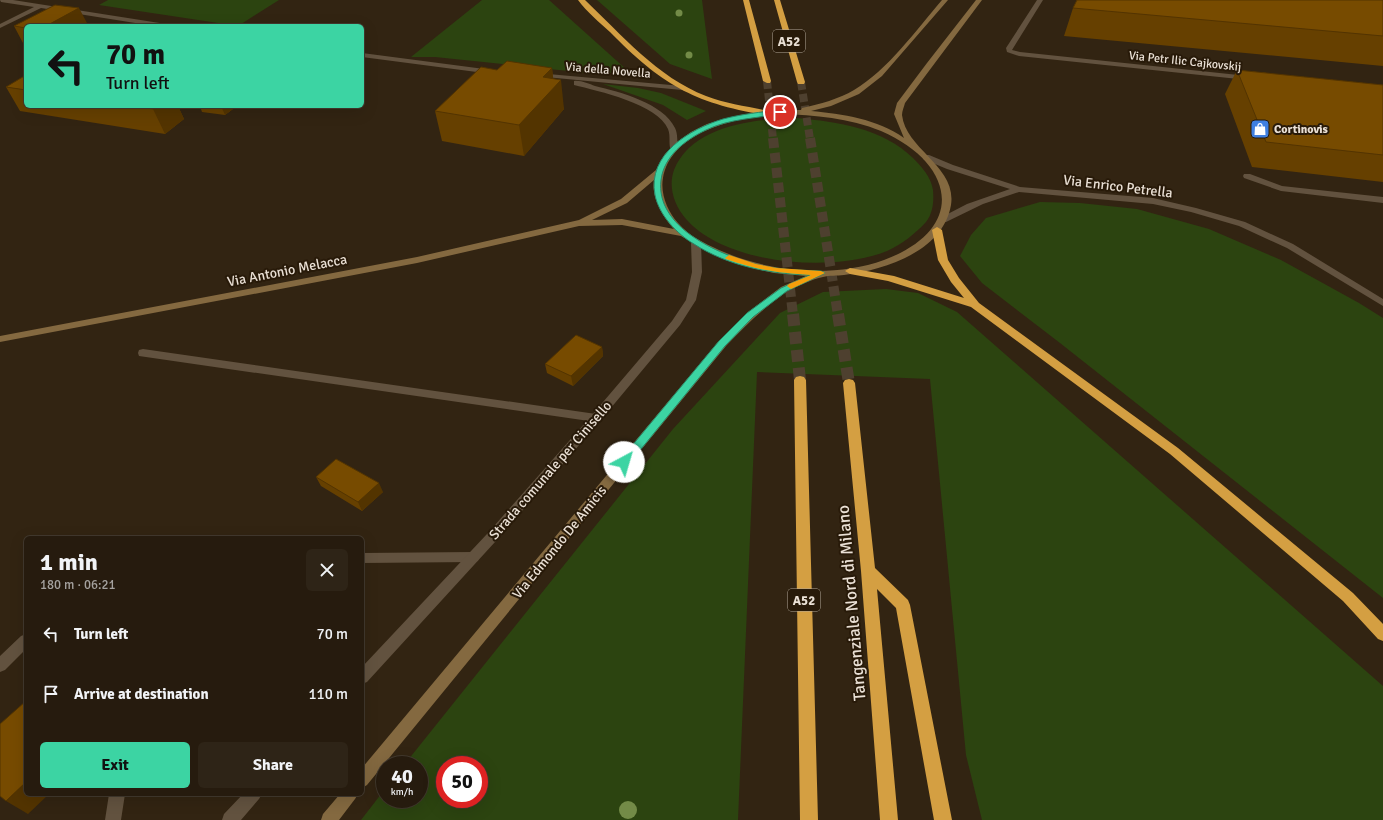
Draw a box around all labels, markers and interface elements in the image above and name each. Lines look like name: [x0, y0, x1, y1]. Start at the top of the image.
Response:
road number: A52: [773, 30, 805, 52]
text: 70 m: [106, 38, 165, 72]
icon: left: [40, 40, 92, 92]
street label: Via Petr Ilic Cajkovskij: [1128, 48, 1242, 75]
street label: Via della Novella: [565, 59, 651, 82]
text: Turn left: [106, 72, 169, 94]
pin: [763, 95, 797, 129]
icon: arrive: [769, 101, 791, 123]
shop icon: Cortinovis: [1249, 118, 1271, 140]
place label: Cortinovis: [1274, 122, 1329, 137]
street label: Via Enrico Petrella: [1062, 171, 1174, 202]
street label: Via Antonio Melacca: [226, 251, 348, 290]
street label: Strada comunale per Cinisello: [485, 397, 615, 543]
position arrow: [603, 441, 645, 483]
street label: Via Edmondo De Amicis: [509, 482, 610, 602]
street label: Tangenziale Nord di Milano: [832, 504, 871, 702]
text: 1 min: [40, 547, 98, 577]
button: close: [306, 549, 348, 591]
text: 180 m · 06:21: [40, 577, 116, 593]
road number: A52: [788, 589, 820, 611]
icon: left: [40, 623, 62, 645]
text: Turn left: [74, 625, 128, 643]
text: 70 m: [317, 625, 348, 643]
icon: arrive: [40, 683, 62, 705]
text: Arrive at destination: [74, 685, 209, 703]
text: 110 m: [308, 685, 348, 703]
button: Exit: [40, 742, 190, 788]
button: Share: [198, 742, 348, 788]
speed limit sign: 50: [436, 756, 488, 808]
text: 40: [391, 764, 413, 789]
text: km/h: [391, 786, 413, 798]

